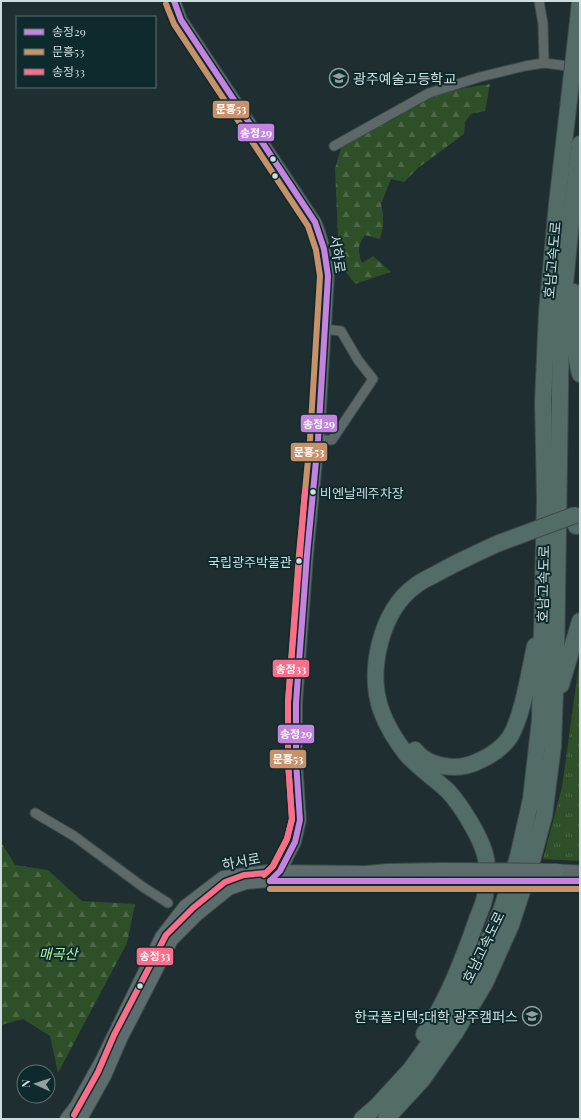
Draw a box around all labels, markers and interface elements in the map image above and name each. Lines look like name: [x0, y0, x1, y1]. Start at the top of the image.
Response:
legend: [16, 16, 156, 88]
text: 송정29: [52, 23, 86, 39]
text: 문흥53: [52, 43, 84, 59]
text: 송정33: [52, 63, 85, 79]
school or university icon: 광주예술고등학교: [328, 67, 350, 89]
place label: 광주예술고등학교: [353, 69, 456, 88]
line badge: 문흥53: [212, 100, 250, 119]
text: 문흥53: [216, 101, 246, 116]
line badge: 송정29: [237, 123, 275, 142]
text: 송정29: [240, 125, 272, 140]
unlabelled marker: [268, 154, 278, 164]
unlabelled marker: [270, 171, 280, 181]
street label: 호남고속도로: [539, 221, 565, 299]
street label: 서하로: [326, 233, 350, 275]
line badge: 송정29: [300, 414, 338, 433]
text: 송정29: [303, 416, 335, 431]
line badge: 문흥53: [290, 442, 328, 462]
text: 문흥53: [294, 444, 324, 459]
place label: 비엔날레주차장: [320, 484, 404, 501]
marker: 비엔날레주차장: [308, 487, 318, 497]
street label: 호남고속도로: [533, 545, 553, 623]
place label: 국립광주박물관: [208, 553, 292, 570]
marker: 국립광주박물관: [294, 556, 304, 566]
line badge: 송정33: [272, 659, 310, 678]
text: 송정33: [276, 661, 306, 676]
line badge: 송정29: [277, 724, 315, 744]
text: 송정29: [280, 726, 312, 741]
line badge: 문흥53: [269, 749, 307, 769]
text: 문흥53: [273, 751, 303, 766]
street label: 하서로: [220, 848, 262, 874]
street label: 호남고속도로: [458, 908, 509, 986]
park label: 매곡산: [39, 944, 79, 963]
line badge: 송정33: [136, 947, 174, 966]
text: 송정33: [140, 948, 170, 963]
unlabelled marker: [135, 981, 145, 991]
school or university icon: 한국폴리텍5대학 광주캠퍼스: [521, 1005, 543, 1027]
place label: 한국폴리텍5대학 광주캠퍼스: [354, 1007, 518, 1026]
north arrow: [16, 1064, 56, 1104]
text: N: [18, 1079, 33, 1088]

